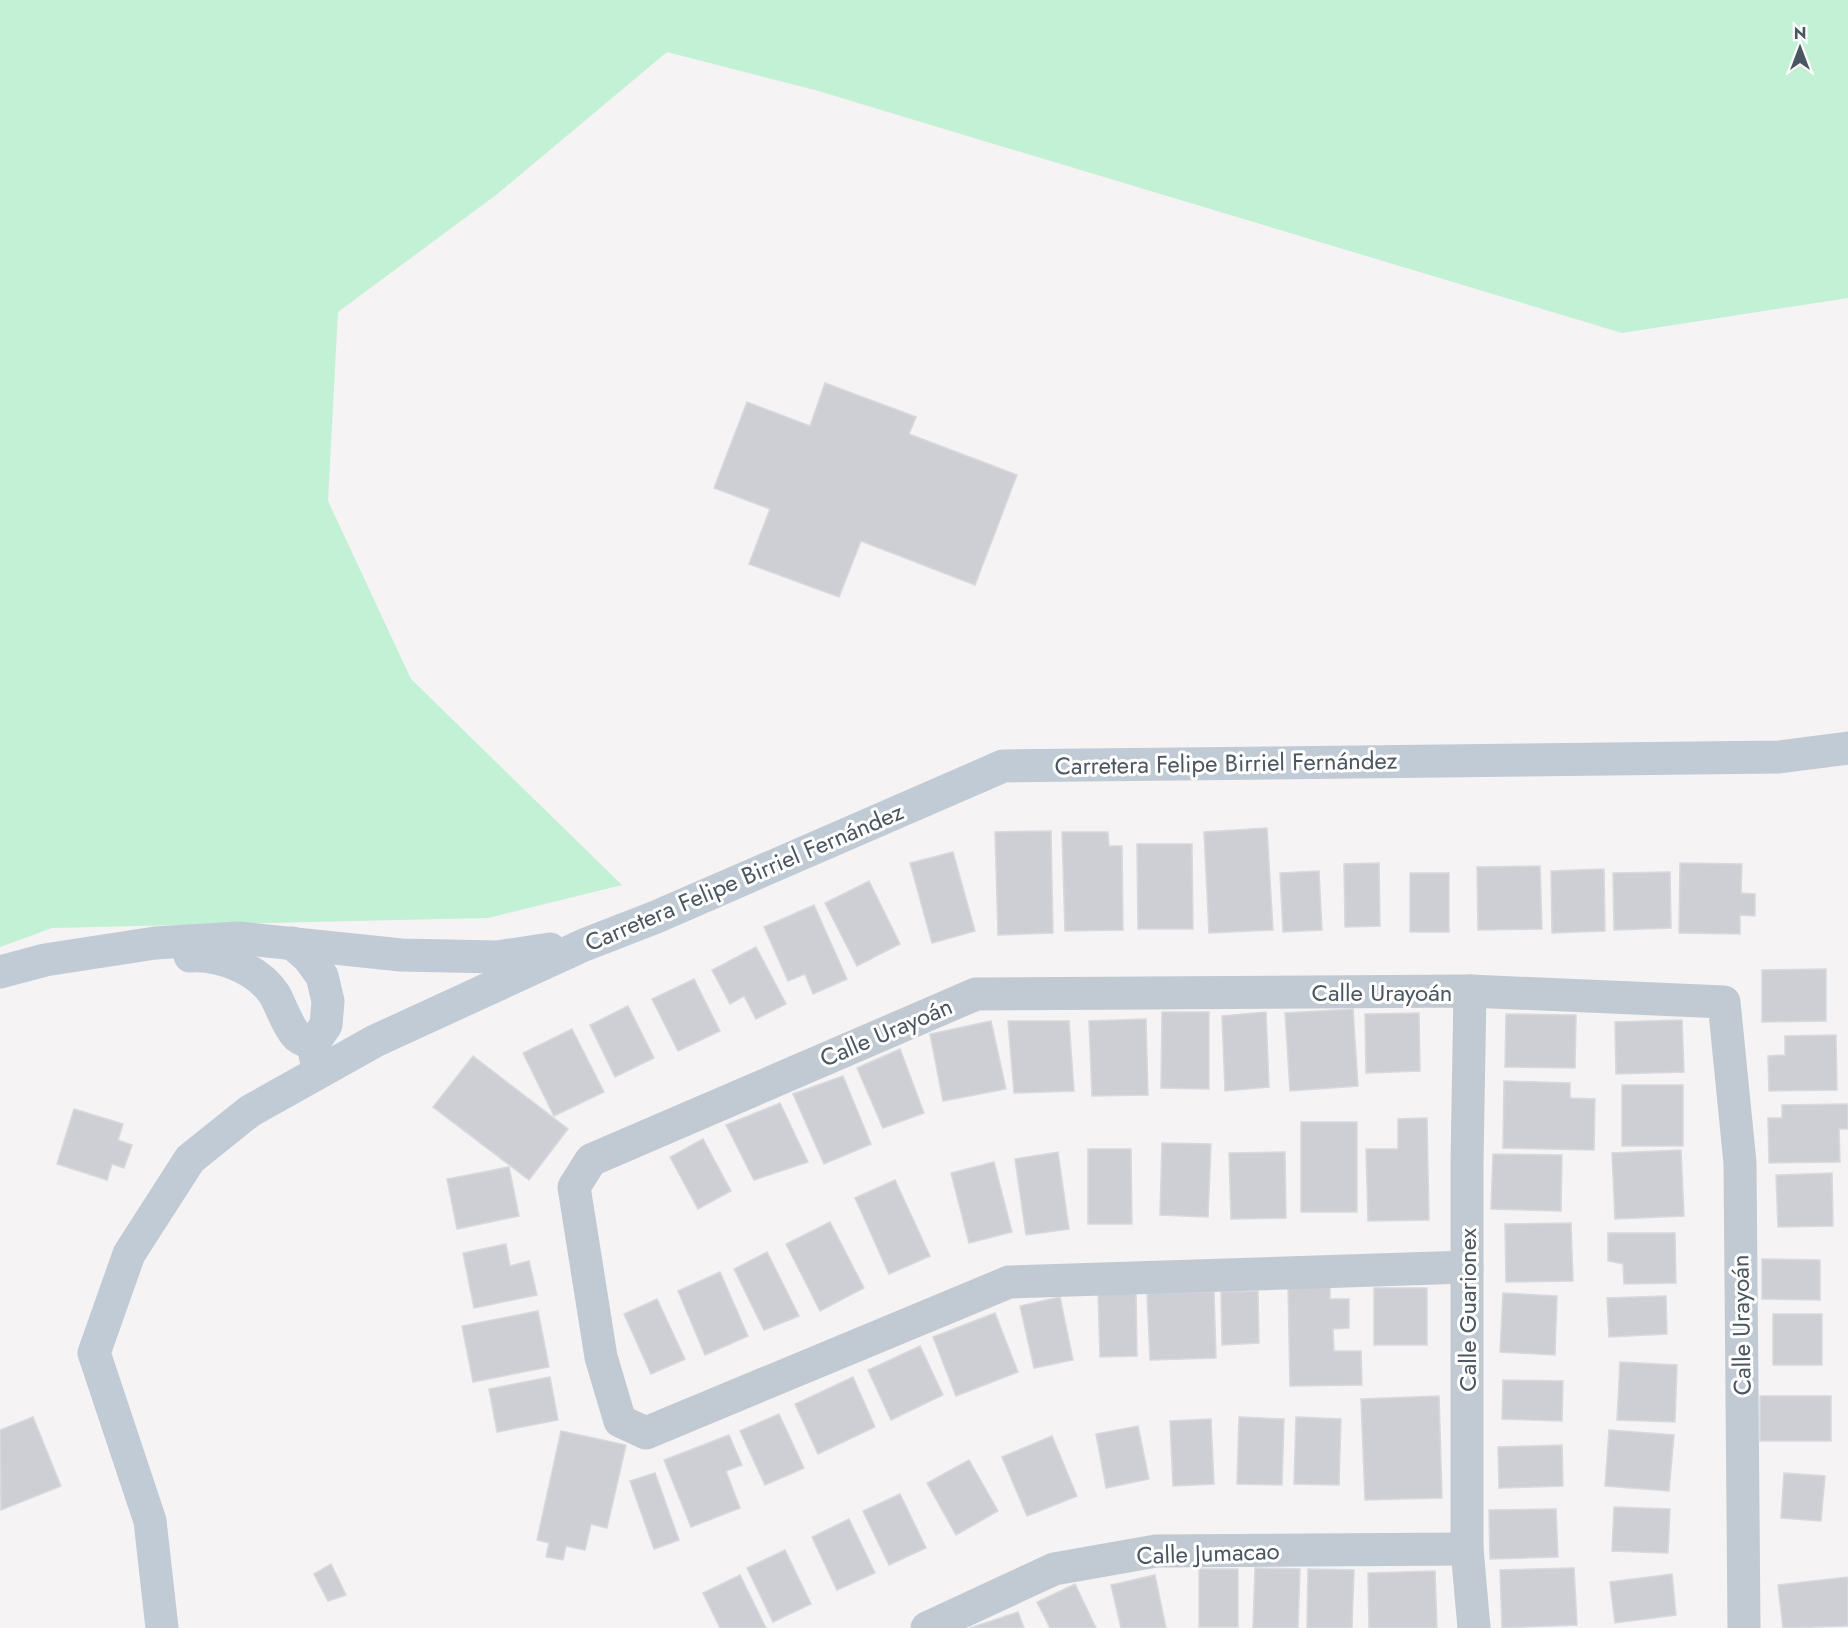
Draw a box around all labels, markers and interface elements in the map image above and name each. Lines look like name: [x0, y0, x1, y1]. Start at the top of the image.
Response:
north arrow: [1770, 18, 1830, 78]
text: N: [1794, 22, 1806, 45]
street label: Carretera Felipe Birriel Fernández: [1054, 743, 1398, 783]
street label: Carretera Felipe Birriel Fernández: [579, 794, 909, 960]
street label: Calle Urayoán: [1312, 975, 1452, 1010]
street label: Calle Urayoán: [814, 988, 958, 1076]
street label: Calle Guarionex: [1450, 1227, 1485, 1392]
street label: Calle Urayoán: [1722, 1254, 1760, 1396]
street label: Calle Jumacao: [1136, 1533, 1280, 1573]

